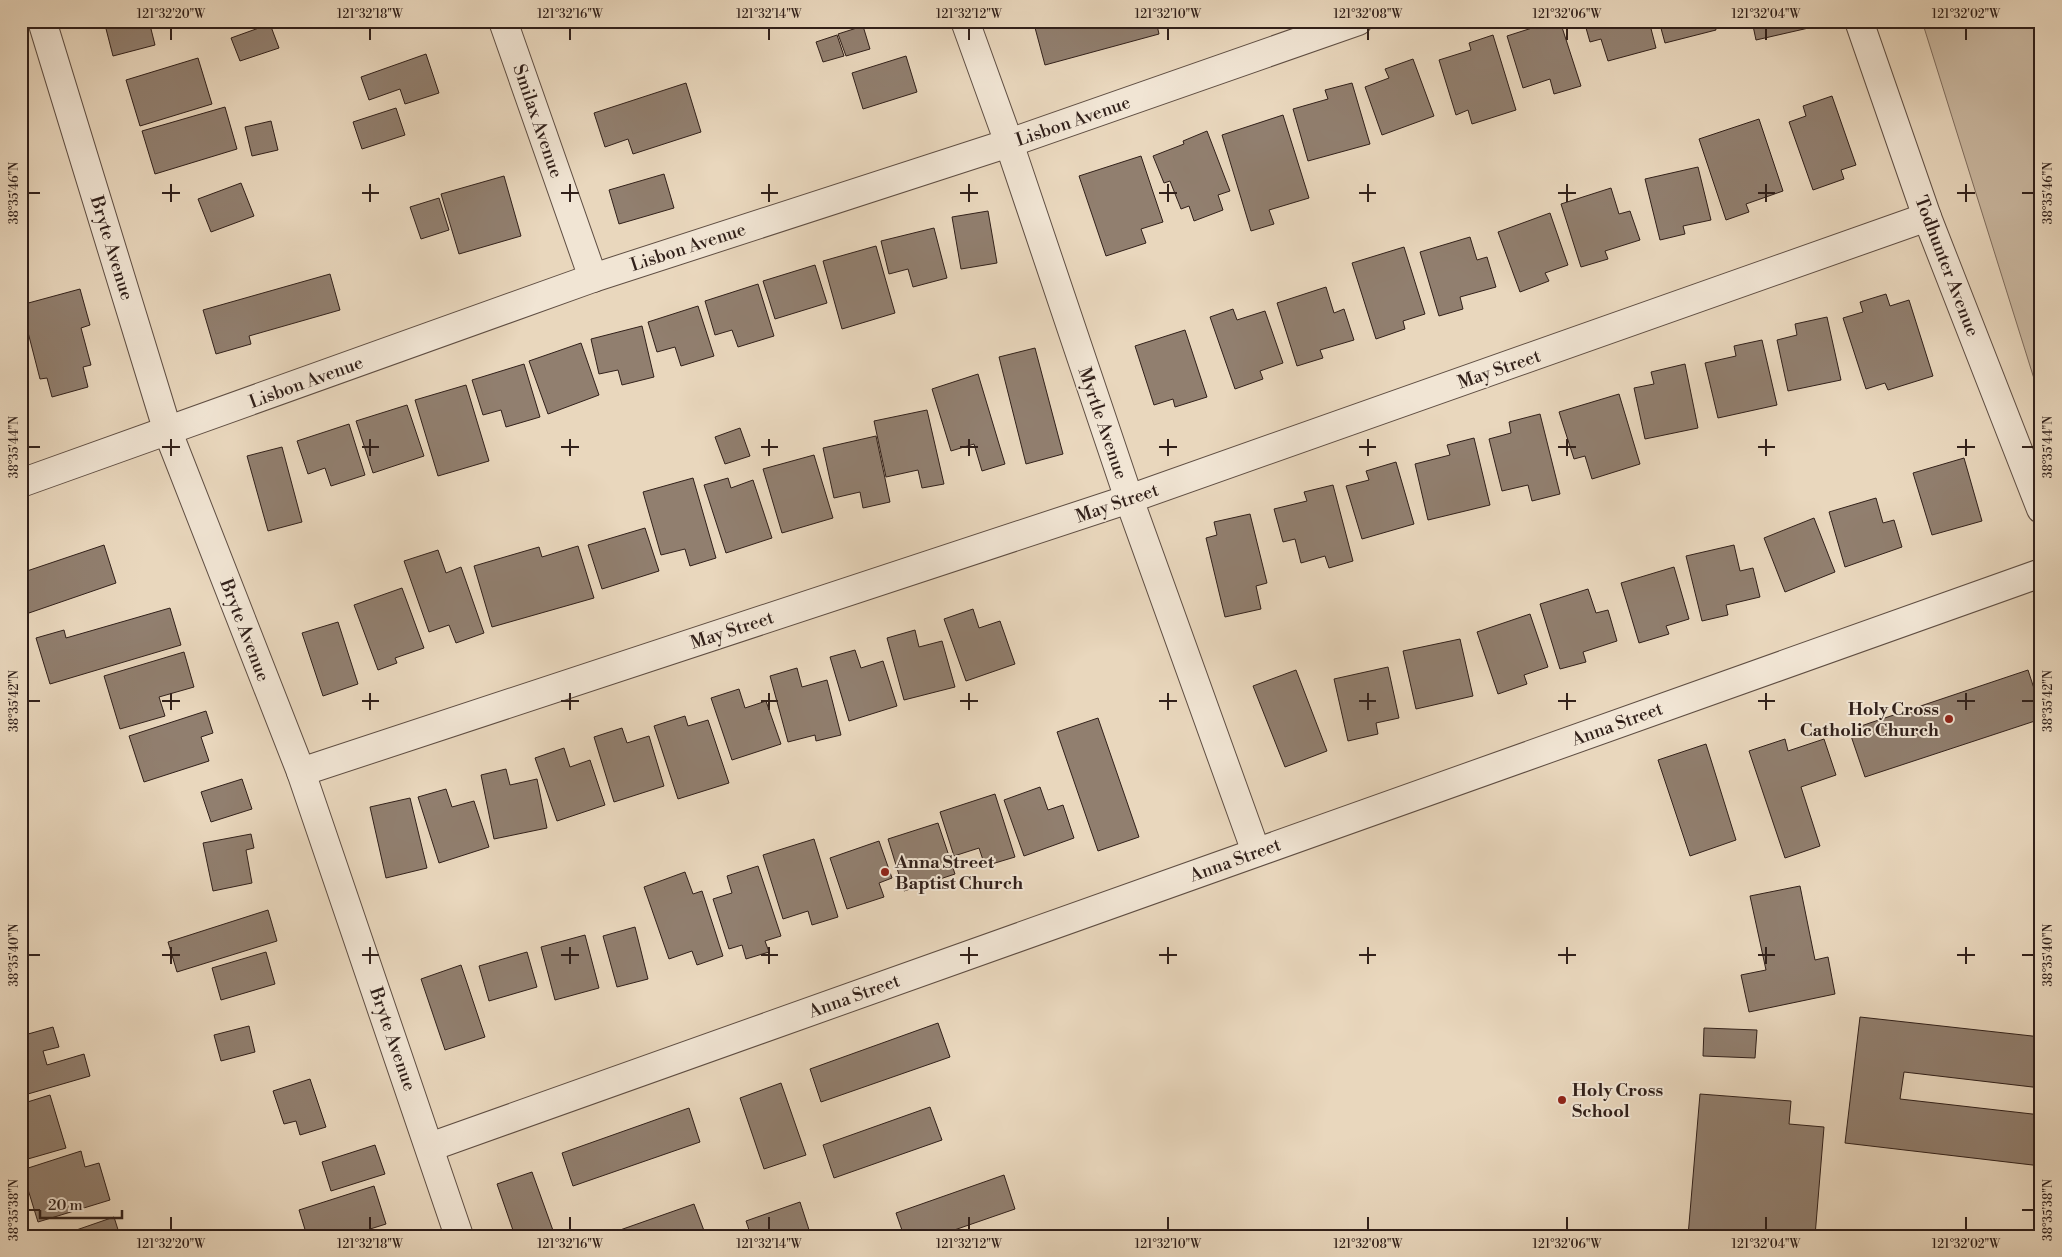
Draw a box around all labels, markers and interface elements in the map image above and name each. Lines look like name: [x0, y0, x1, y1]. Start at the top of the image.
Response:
text: 121°32'20"W: [137, 7, 206, 22]
text: 121°32'18"W: [337, 7, 404, 22]
text: 121°32'16"W: [537, 7, 604, 22]
text: 121°32'14"W: [736, 7, 803, 22]
text: 121°32'12"W: [936, 7, 1003, 22]
text: 121°32'10"W: [1135, 7, 1202, 22]
text: 121°32'08"W: [1333, 7, 1404, 22]
text: 121°32'06"W: [1533, 7, 1603, 22]
text: 121°32'04"W: [1732, 7, 1802, 22]
text: 121°32'02"W: [1932, 7, 2001, 22]
street label: Smilax Avenue: [507, 61, 568, 181]
street label: Lisbon Avenue: [1013, 91, 1134, 152]
text: 38°35'46"N: [7, 162, 22, 224]
text: 38°35'46"N: [2041, 162, 2056, 224]
street label: Bryte Avenue: [84, 192, 138, 303]
street label: Todhunter Avenue: [1909, 192, 1984, 340]
street label: Lisbon Avenue: [628, 218, 749, 277]
street label: May Street: [1455, 344, 1544, 394]
street label: Lisbon Avenue: [246, 351, 366, 414]
street label: Myrtle Avenue: [1073, 364, 1132, 482]
text: 38°35'44"N: [7, 416, 22, 478]
text: 38°35'44"N: [2041, 416, 2056, 478]
street label: May Street: [1073, 478, 1162, 528]
street label: Bryte Avenue: [214, 575, 275, 685]
street label: May Street: [688, 606, 777, 655]
text: 38°35'42"N: [7, 670, 22, 732]
text: 38°35'42"N: [2041, 670, 2056, 732]
street label: Anna Street: [1567, 697, 1667, 752]
place label: Holy Cross Catholic Church: [1800, 698, 1939, 742]
marker: Holy Cross Catholic Church: [1943, 713, 1955, 725]
street label: Anna Street: [1185, 833, 1285, 888]
place label: Anna Street Baptist Church: [894, 851, 1023, 895]
marker: Anna Street Baptist Church: [879, 866, 891, 878]
text: 38°35'40"N: [7, 923, 22, 987]
text: 38°35'40"N: [2041, 923, 2056, 987]
street label: Anna Street: [804, 969, 904, 1024]
street label: Bryte Avenue: [364, 983, 421, 1094]
place label: Holy Cross School: [1572, 1079, 1663, 1123]
marker: Holy Cross School: [1556, 1094, 1568, 1106]
text: 38°35'38"N: [7, 1179, 22, 1241]
text: 38°35'38"N: [2041, 1179, 2056, 1241]
scale bar: [40, 1187, 122, 1219]
text: 20 m: [48, 1196, 83, 1215]
text: 121°32'20"W: [137, 1237, 206, 1252]
text: 121°32'18"W: [337, 1237, 404, 1252]
text: 121°32'16"W: [537, 1237, 604, 1252]
text: 121°32'14"W: [736, 1237, 803, 1252]
text: 121°32'12"W: [936, 1237, 1003, 1252]
text: 121°32'10"W: [1135, 1237, 1202, 1252]
text: 121°32'08"W: [1333, 1237, 1404, 1252]
text: 121°32'06"W: [1533, 1237, 1603, 1252]
text: 121°32'04"W: [1732, 1237, 1802, 1252]
text: 121°32'02"W: [1932, 1237, 2001, 1252]

